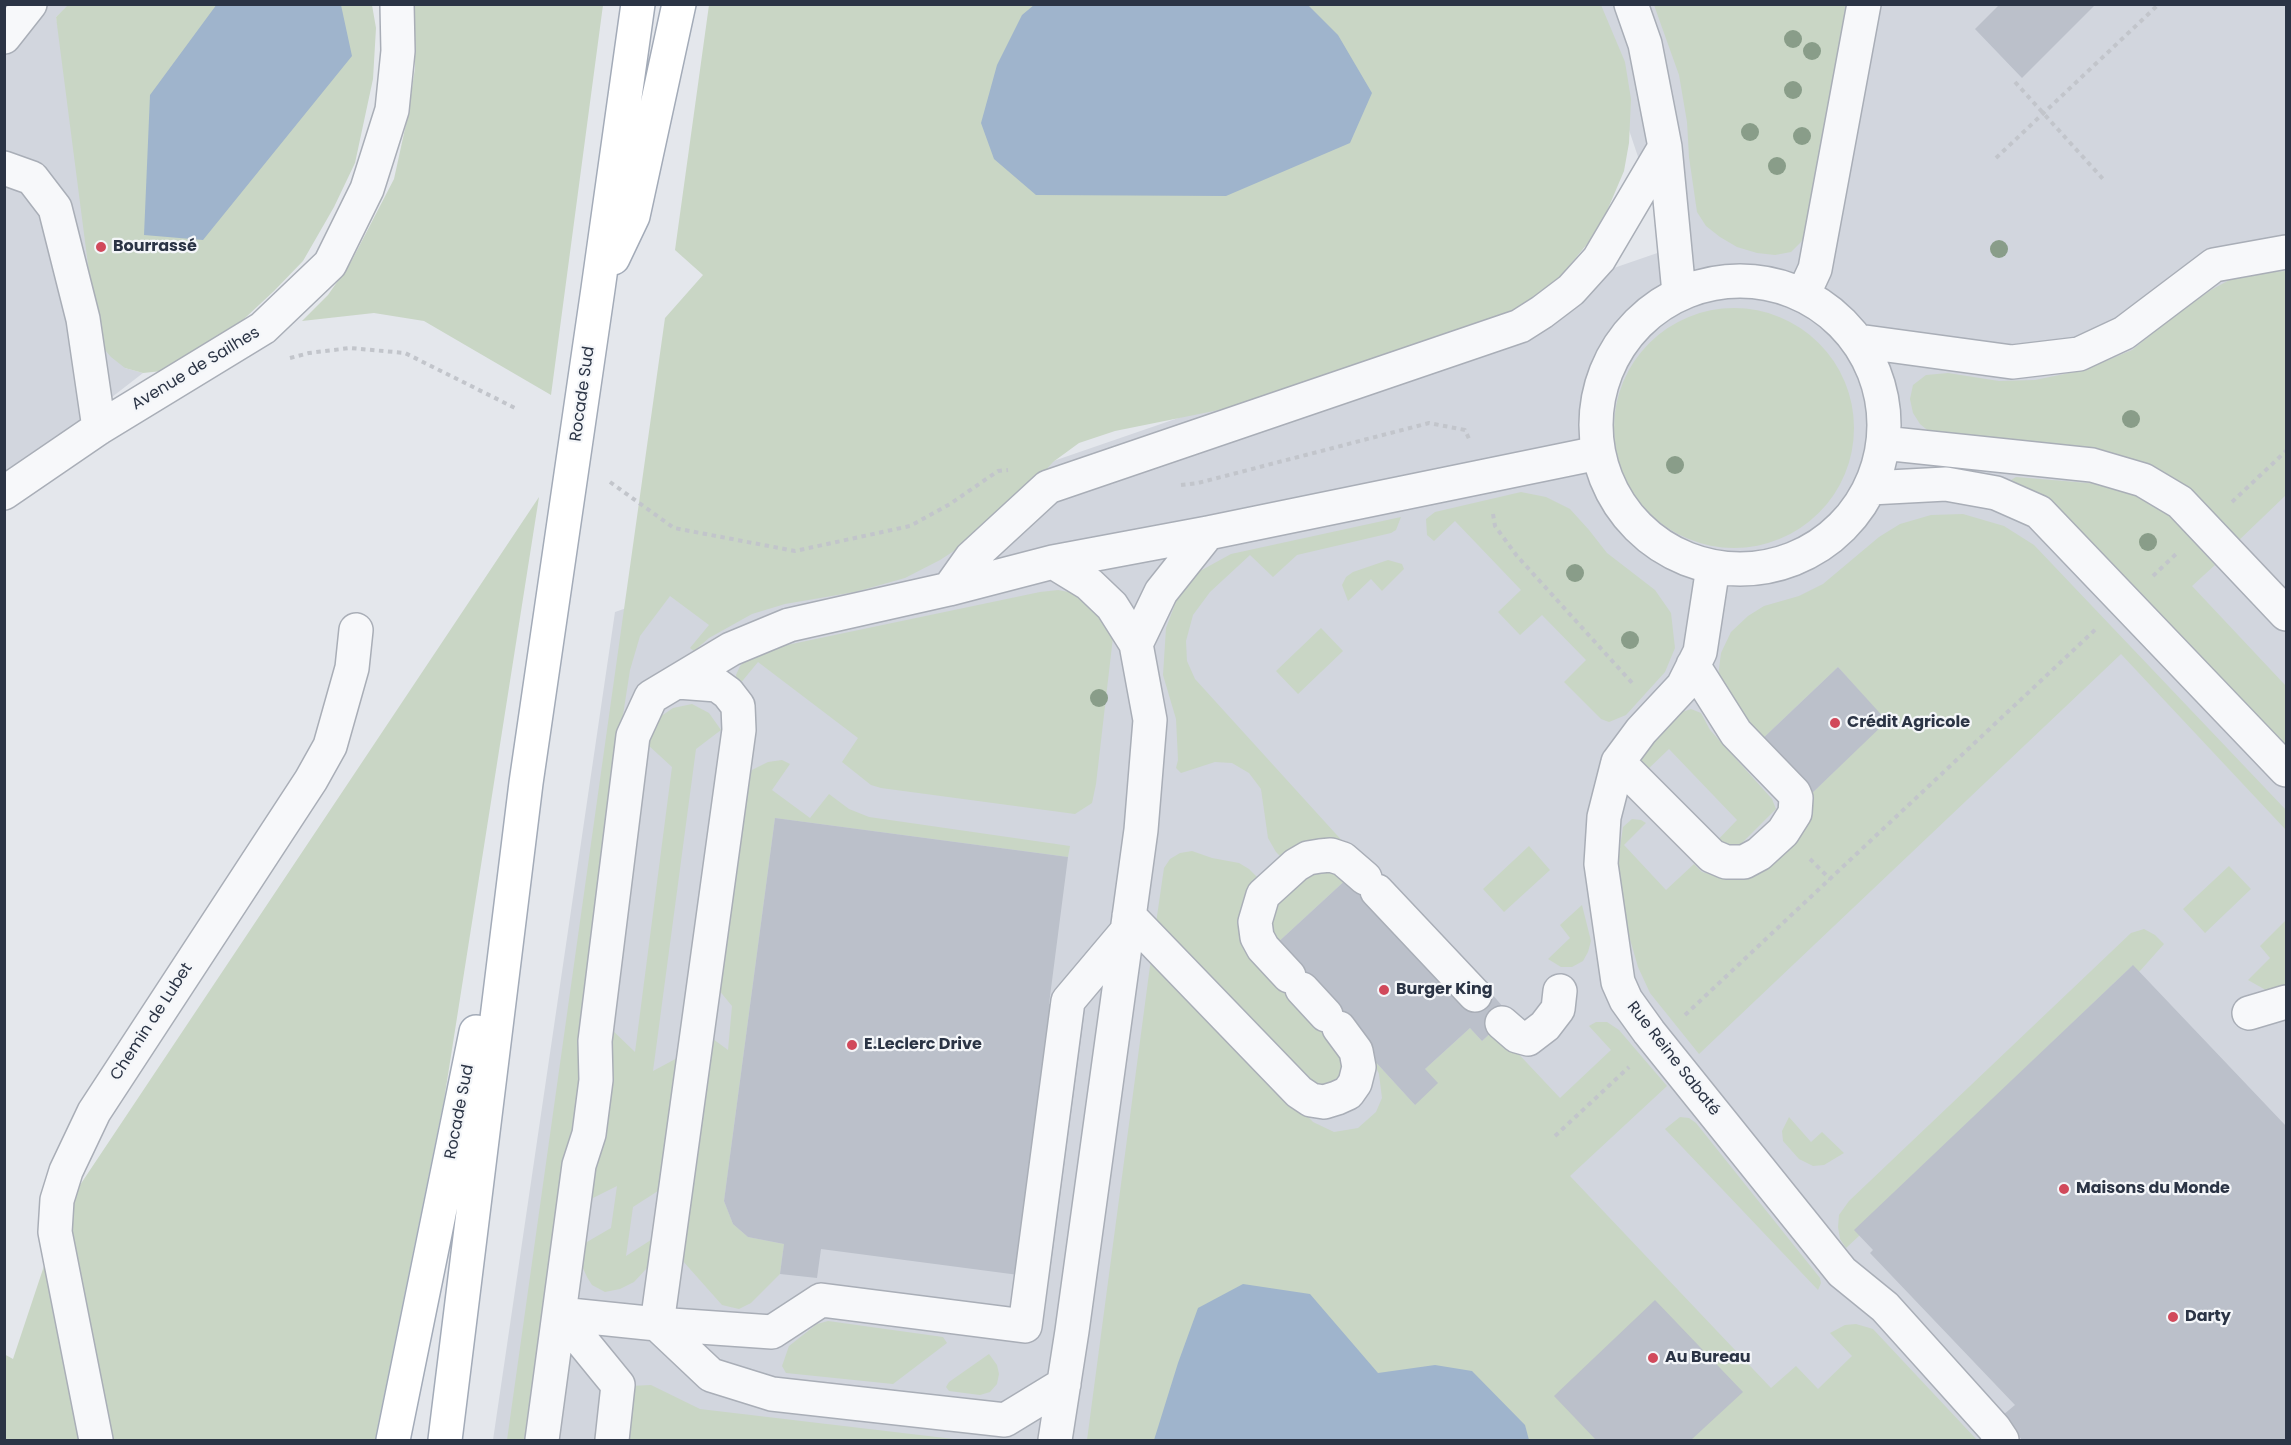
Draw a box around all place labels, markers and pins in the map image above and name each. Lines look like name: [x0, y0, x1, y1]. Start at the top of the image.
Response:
place label: Bourrassé: [113, 237, 197, 257]
marker: Bourrassé: [94, 240, 108, 254]
place label: Crédit Agricole: [1847, 713, 1970, 733]
marker: Crédit Agricole: [1828, 716, 1842, 730]
place label: Burger King: [1396, 980, 1493, 1000]
marker: Burger King: [1377, 983, 1391, 997]
place label: E.Leclerc Drive: [864, 1035, 982, 1055]
marker: E.Leclerc Drive: [845, 1038, 859, 1052]
place label: Maisons du Monde: [2076, 1179, 2230, 1199]
marker: Maisons du Monde: [2057, 1182, 2071, 1196]
place label: Darty: [2185, 1307, 2231, 1327]
marker: Darty: [2166, 1310, 2180, 1324]
place label: Au Bureau: [1665, 1348, 1751, 1368]
marker: Au Bureau: [1646, 1351, 1660, 1365]

